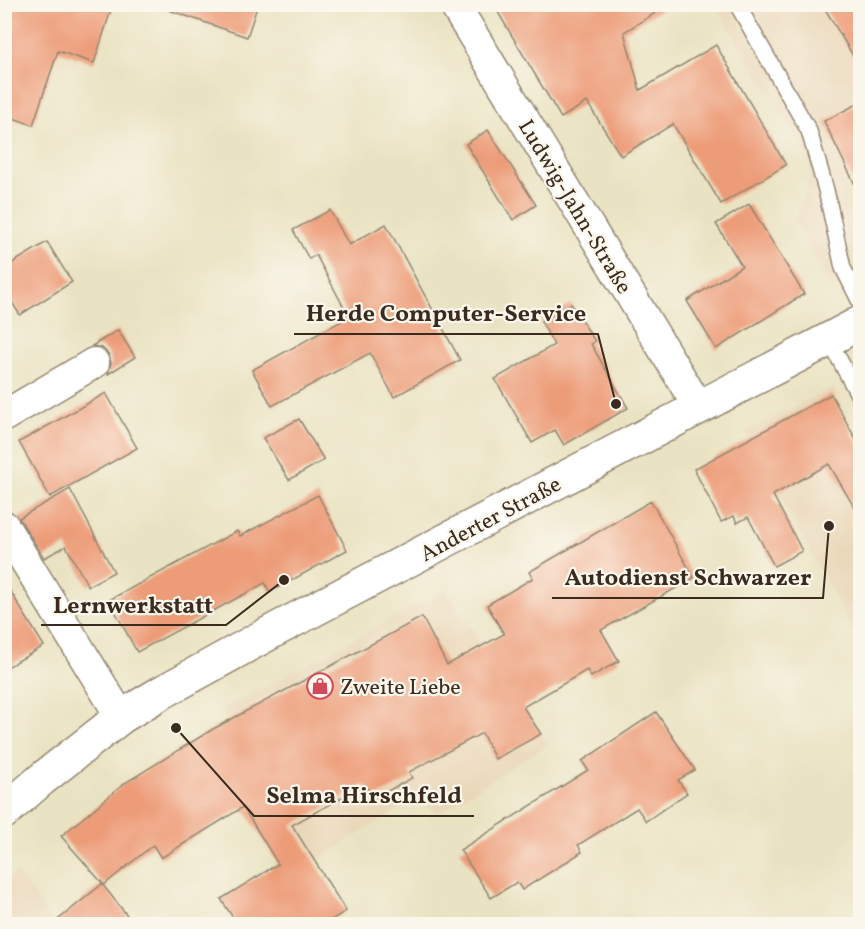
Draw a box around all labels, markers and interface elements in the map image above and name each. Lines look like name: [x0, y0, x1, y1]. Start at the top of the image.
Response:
street label: Ludwig-Jahn-Straße: [509, 114, 638, 300]
callout: Herde Computer-Service: [294, 292, 598, 334]
text: Herde Computer-Service: [306, 298, 586, 332]
street label: Anderter Straße: [415, 470, 567, 570]
callout: Autodienst Schwarzer: [552, 556, 823, 598]
text: Autodienst Schwarzer: [565, 562, 811, 596]
callout: Lernwerkstatt: [41, 583, 226, 625]
text: Lernwerkstatt: [53, 590, 213, 624]
shop icon: Zweite Liebe: [305, 671, 335, 701]
place label: Zweite Liebe: [340, 673, 461, 704]
callout: Selma Hirschfeld: [254, 774, 474, 816]
text: Selma Hirschfeld: [266, 780, 462, 814]

